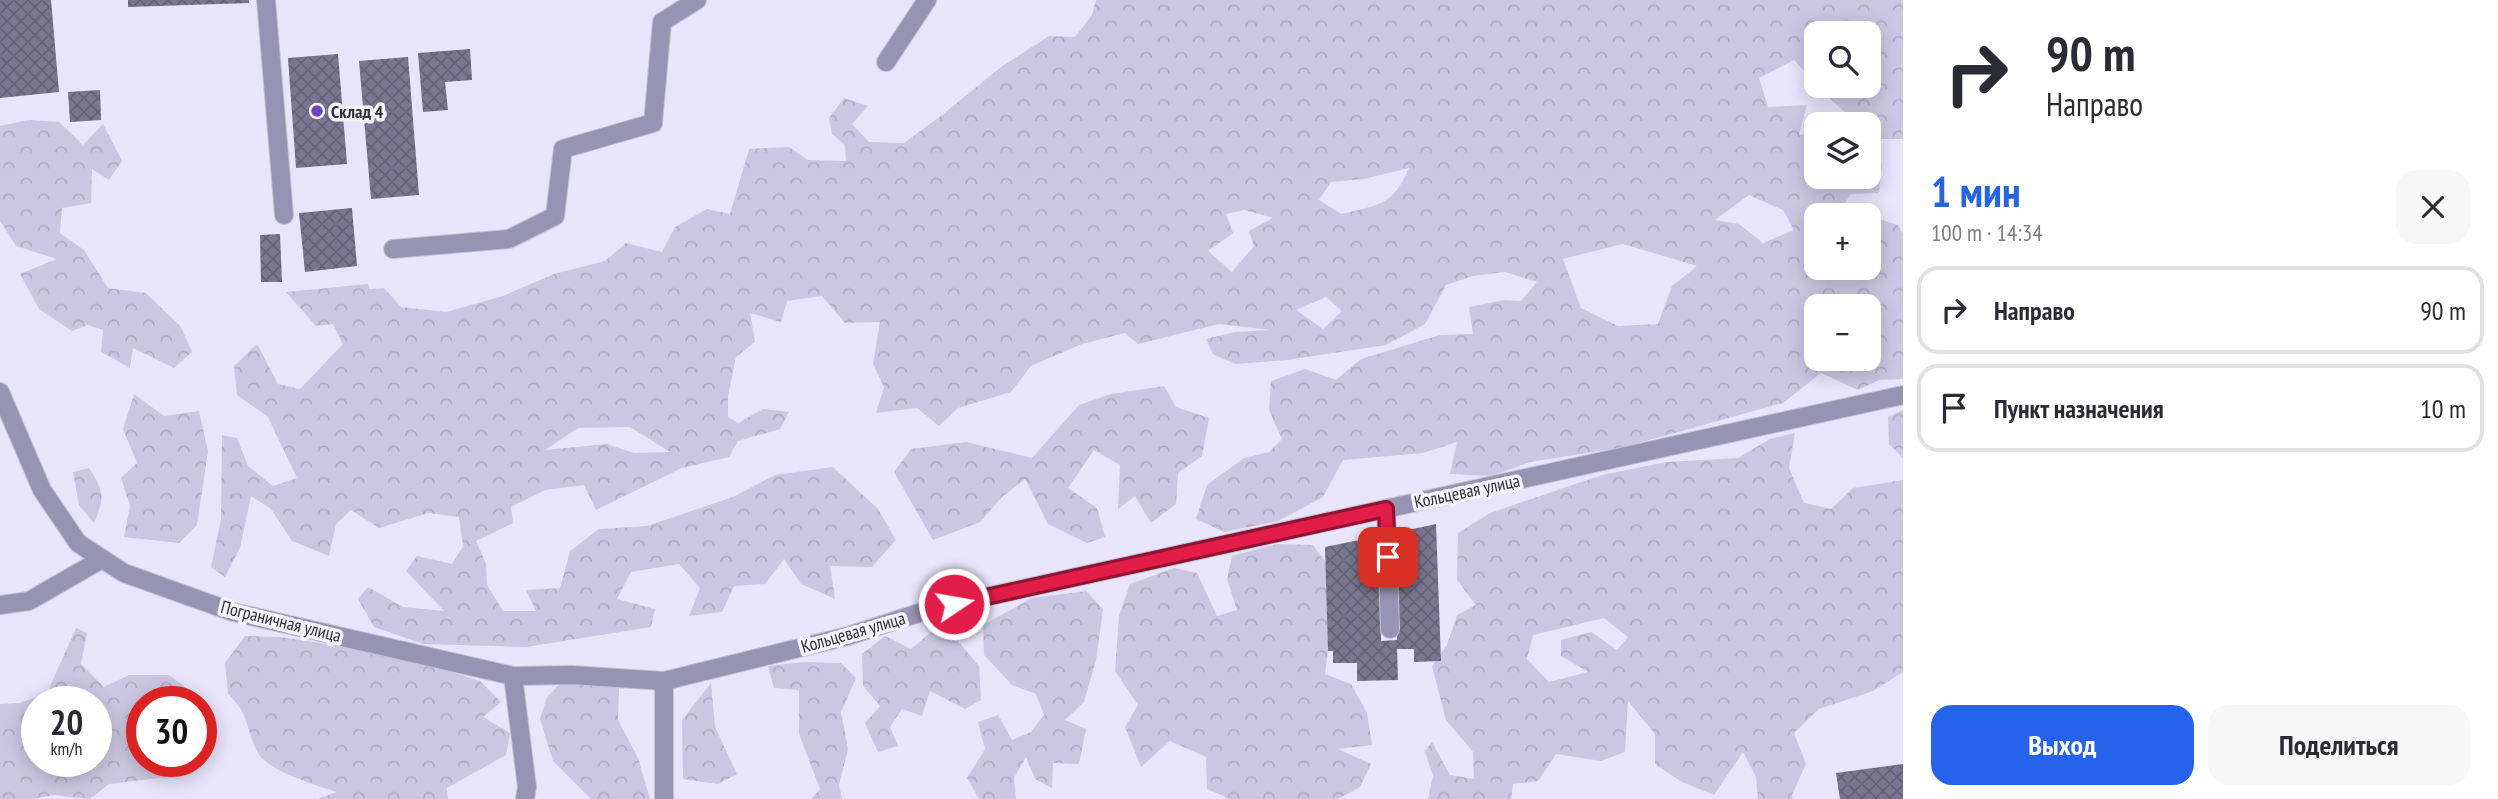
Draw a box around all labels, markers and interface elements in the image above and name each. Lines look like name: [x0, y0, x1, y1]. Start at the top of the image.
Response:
map controls: [1804, 21, 1881, 371]
button: search: [1804, 21, 1881, 98]
text: 90 m: [2046, 21, 2135, 85]
icon: right: [1931, 28, 2022, 119]
text: Направо: [2046, 83, 2143, 125]
place label: Склад 4: [331, 100, 384, 123]
marker: Склад 4: [309, 103, 325, 119]
button: layers: [1804, 112, 1881, 189]
text: 1 мин: [1931, 164, 2021, 219]
button: close: [2396, 170, 2470, 244]
button: +: [1804, 203, 1881, 280]
text: 100 m · 14:34: [1931, 218, 2043, 247]
icon: right: [1935, 291, 1973, 329]
button: −: [1804, 294, 1881, 371]
text: Направо: [1994, 294, 2075, 327]
text: 90 m: [2420, 294, 2466, 327]
icon: arrive: [1935, 389, 1973, 427]
text: Пункт назначения: [1994, 392, 2164, 425]
text: 10 m: [2420, 392, 2466, 425]
street label: Кольцевая улица: [1412, 469, 1522, 513]
pin: [1358, 527, 1418, 587]
icon: arrive: [1369, 538, 1407, 576]
position arrow: [917, 567, 991, 641]
street label: Пограничная улица: [219, 595, 343, 647]
street label: Кольцевая улица: [798, 606, 908, 658]
speed limit sign: 30: [126, 686, 217, 777]
text: 20: [50, 699, 83, 745]
button: Выход: [1931, 705, 2194, 785]
button: Поделиться: [2208, 705, 2470, 785]
text: km/h: [51, 737, 82, 760]

